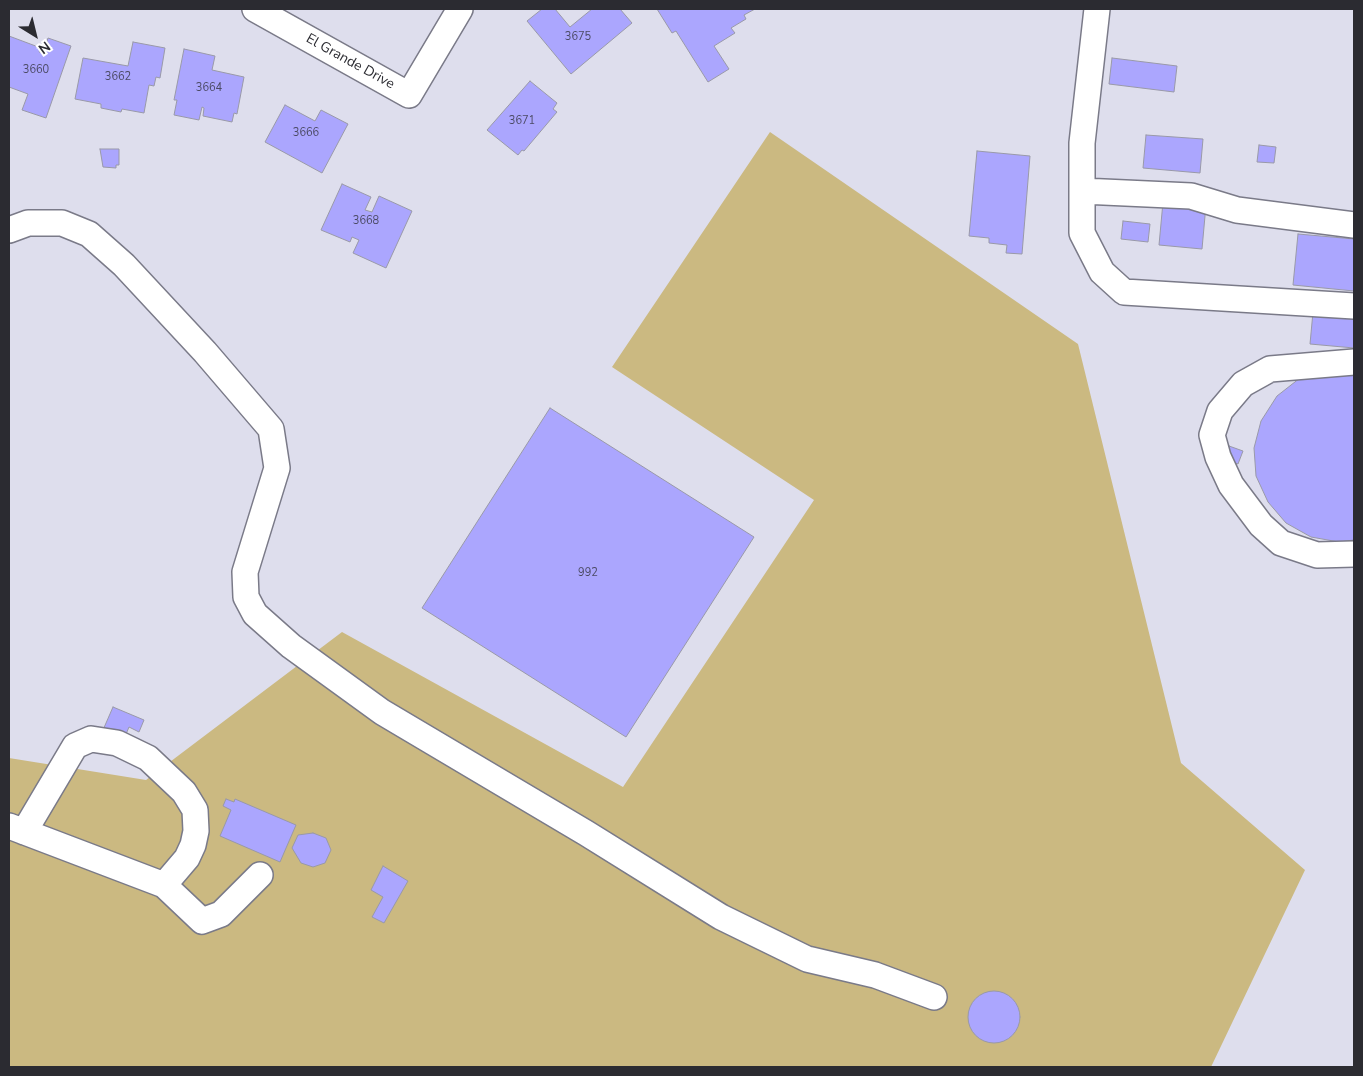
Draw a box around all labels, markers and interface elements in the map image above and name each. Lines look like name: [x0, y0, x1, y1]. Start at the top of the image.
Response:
north arrow: [10, 10, 60, 60]
house number: 3675: [565, 30, 591, 44]
street label: El Grande Drive: [303, 31, 397, 93]
text: N: [34, 37, 54, 58]
house number: 3660: [23, 63, 49, 77]
house number: 3662: [105, 70, 131, 84]
house number: 3664: [196, 81, 222, 95]
house number: 3671: [509, 114, 535, 128]
house number: 3666: [293, 126, 319, 140]
house number: 3668: [353, 214, 379, 228]
house number: 992: [578, 566, 598, 580]

